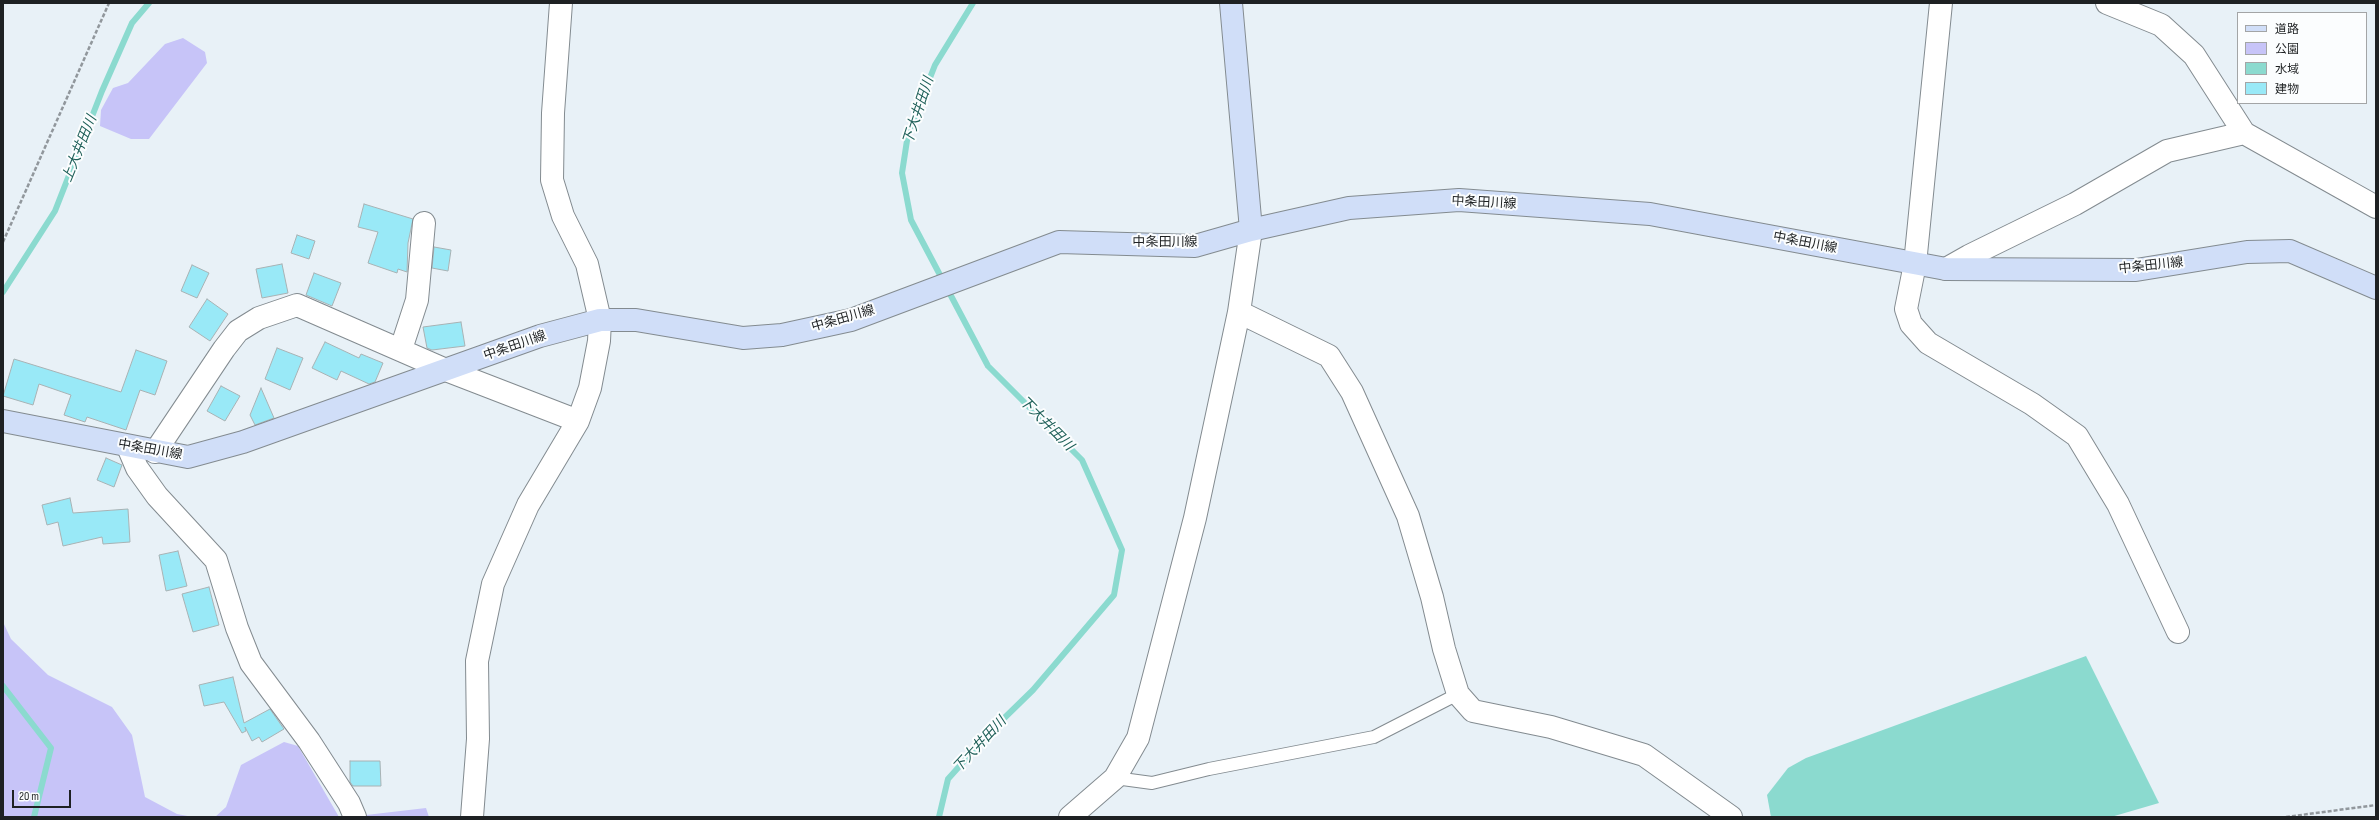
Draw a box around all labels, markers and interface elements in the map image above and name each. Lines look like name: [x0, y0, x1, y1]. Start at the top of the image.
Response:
legend: [2237, 12, 2367, 104]
text: 道路: [2275, 22, 2299, 37]
text: 公園: [2275, 42, 2299, 57]
text: 水域: [2275, 62, 2299, 77]
water label: 下大井田川: [900, 75, 938, 147]
text: 建物: [2275, 82, 2299, 97]
water label: 上大井田川: [59, 113, 101, 185]
street label: 中条田川線: [1451, 194, 1517, 212]
street label: 中条田川線: [1772, 229, 1838, 257]
street label: 中条田川線: [1133, 235, 1197, 251]
street label: 中条田川線: [2118, 255, 2184, 277]
street label: 中条田川線: [810, 303, 876, 335]
street label: 中条田川線: [482, 328, 548, 364]
water label: 下大井田川: [1015, 393, 1077, 455]
street label: 中条田川線: [117, 437, 183, 463]
water label: 下大井田川: [950, 714, 1010, 776]
scale bar: [14, 782, 73, 808]
text: 20 m: [19, 789, 39, 804]

